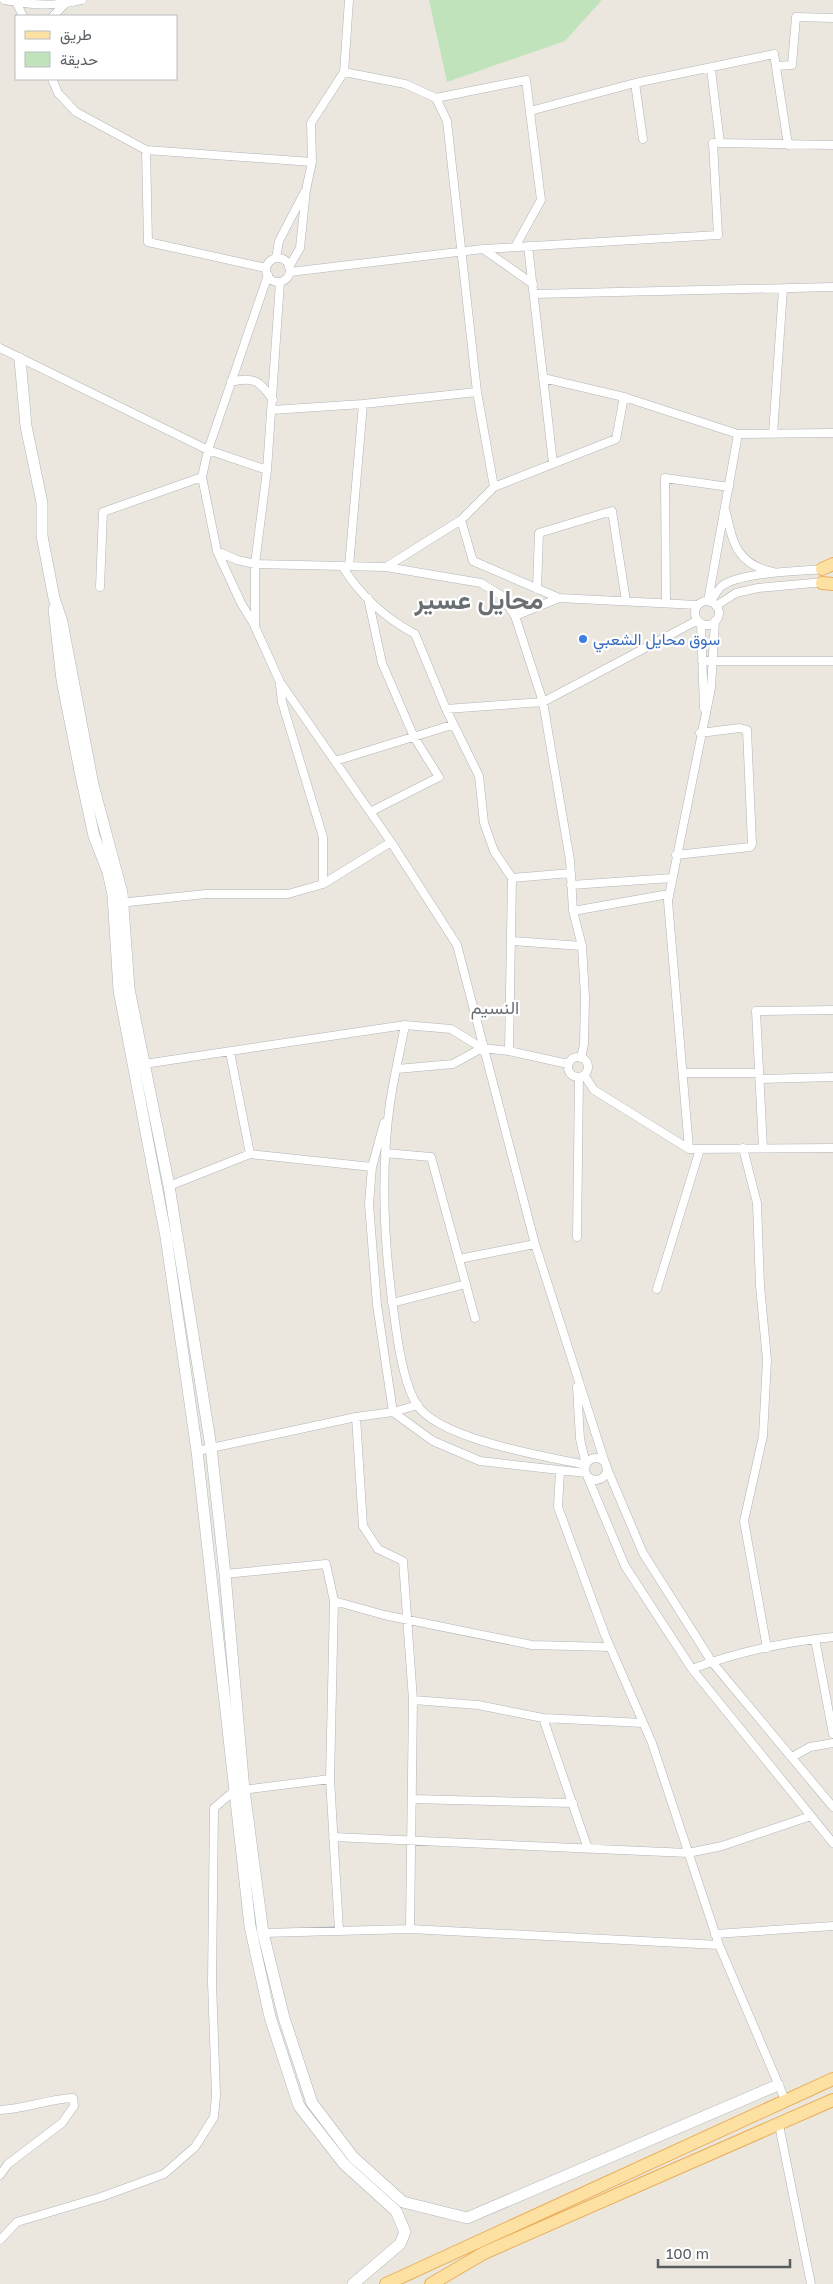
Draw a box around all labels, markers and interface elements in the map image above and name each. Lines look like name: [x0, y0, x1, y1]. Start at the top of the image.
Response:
legend: [15, 15, 178, 80]
text: طريق: [60, 25, 92, 45]
text: حديقة: [60, 50, 98, 69]
district label: محايل عسير: [414, 584, 543, 616]
place label: سوق محايل الشعبي: [593, 629, 720, 653]
marker: سوق محايل الشعبي: [577, 633, 589, 645]
district label: النسيم: [471, 996, 519, 1020]
scale bar: [658, 2236, 790, 2268]
text: 100 m: [666, 2244, 709, 2262]

